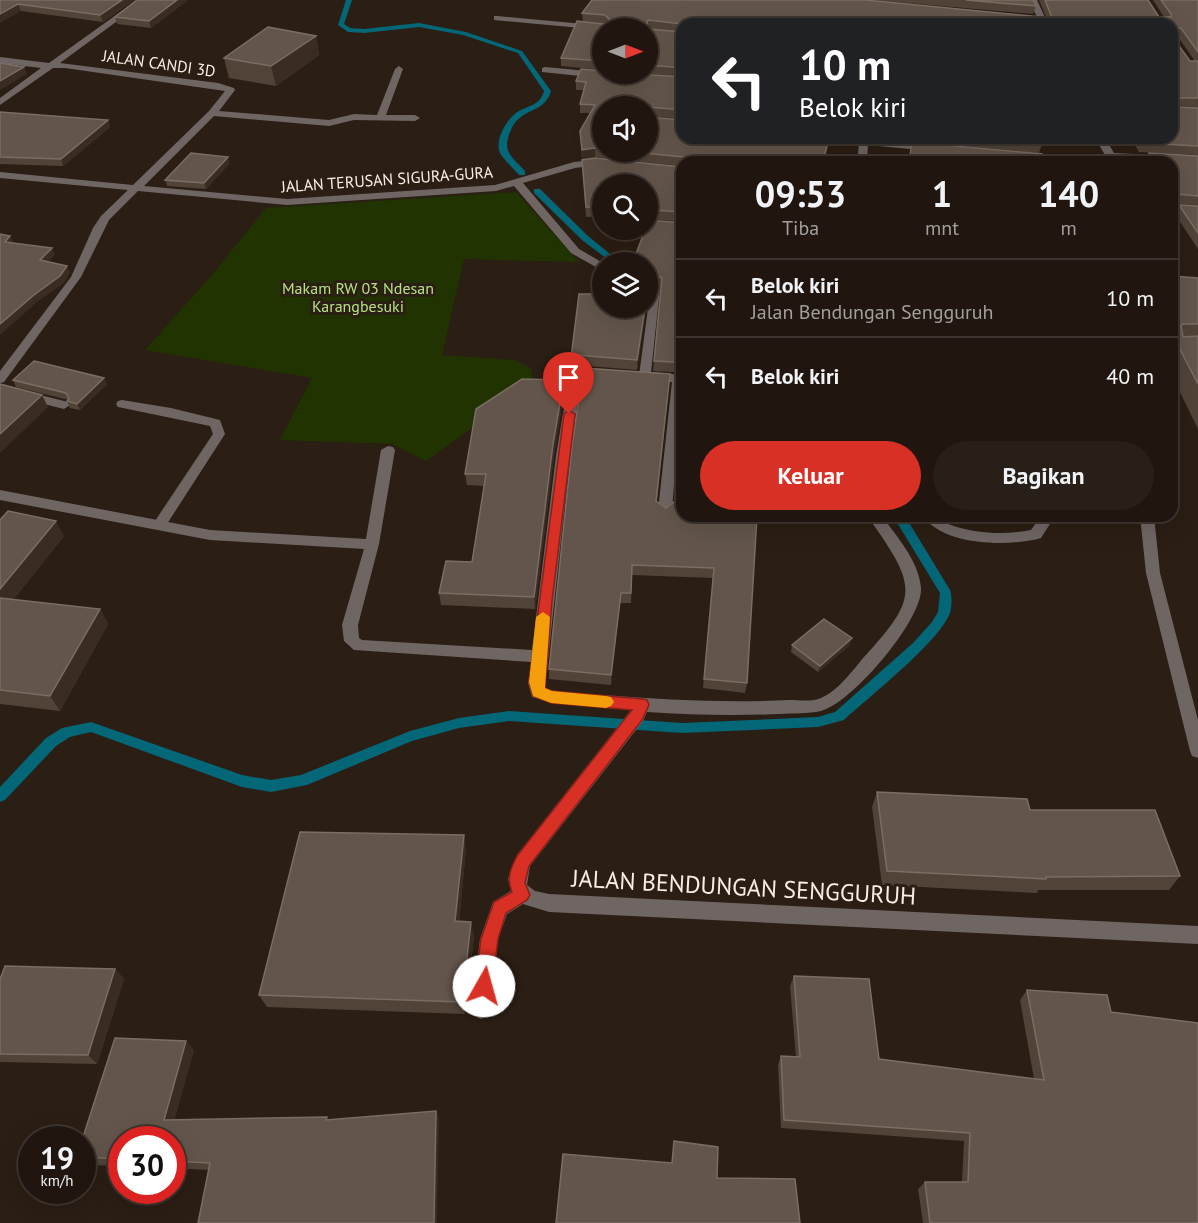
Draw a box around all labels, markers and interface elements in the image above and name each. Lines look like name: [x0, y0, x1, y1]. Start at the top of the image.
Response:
north arrow: [592, 18, 658, 84]
map controls: [592, 18, 658, 318]
text: 10 m: [799, 37, 891, 92]
icon: left: [700, 42, 778, 120]
street label: JALAN CANDI 3D: [100, 45, 217, 81]
text: Belok kiri: [799, 90, 907, 124]
button: sound: [592, 96, 658, 162]
street label: JALAN TERUSAN SIGURA-GURA: [279, 162, 494, 196]
text: 09:53: [755, 170, 846, 217]
text: 1: [932, 170, 952, 217]
text: 140: [1038, 170, 1099, 217]
button: search: [592, 174, 658, 240]
text: Tiba: [782, 215, 819, 241]
text: mnt: [925, 215, 959, 241]
text: m: [1060, 215, 1077, 241]
button: layers: [592, 252, 658, 318]
text: Belok kiri: [751, 271, 840, 299]
park label: Makam RW 03 Ndesan Karangbesuki: [282, 278, 434, 316]
icon: left: [700, 282, 733, 315]
text: 10 m: [1106, 284, 1154, 312]
text: Jalan Bendungan Sengguruh: [751, 299, 993, 325]
pin: [543, 352, 594, 414]
icon: left: [700, 360, 733, 393]
icon: arrive: [552, 361, 585, 394]
text: Belok kiri: [751, 362, 840, 390]
text: 40 m: [1106, 362, 1154, 390]
button: Keluar: [700, 441, 921, 510]
button: Bagikan: [933, 441, 1154, 510]
street label: JALAN BENDUNGAN SENGGURUH: [570, 862, 917, 912]
position arrow: [452, 954, 516, 1018]
speed limit sign: 30: [108, 1126, 186, 1204]
text: 19: [40, 1138, 74, 1177]
text: km/h: [41, 1171, 73, 1190]

